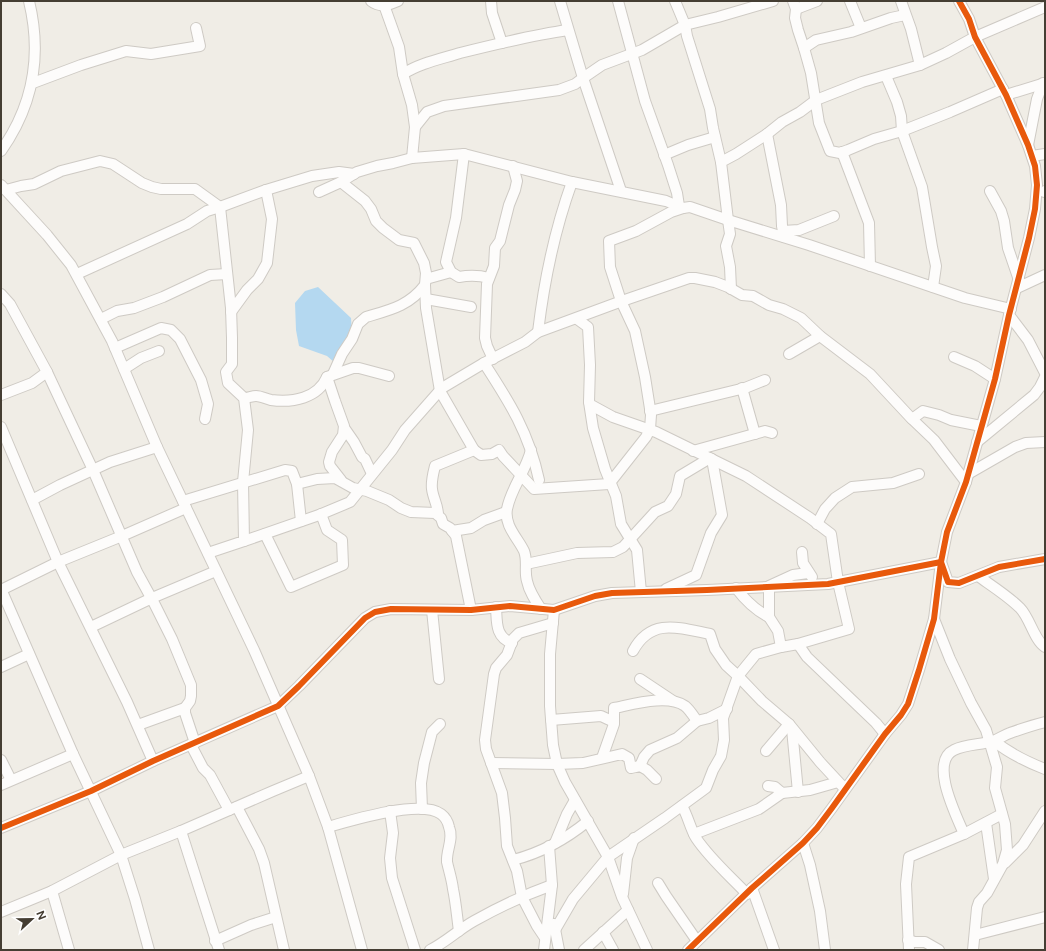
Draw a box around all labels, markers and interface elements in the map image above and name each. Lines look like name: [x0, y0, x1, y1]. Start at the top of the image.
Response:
north arrow: [12, 899, 52, 939]
text: N: [34, 909, 48, 921]

